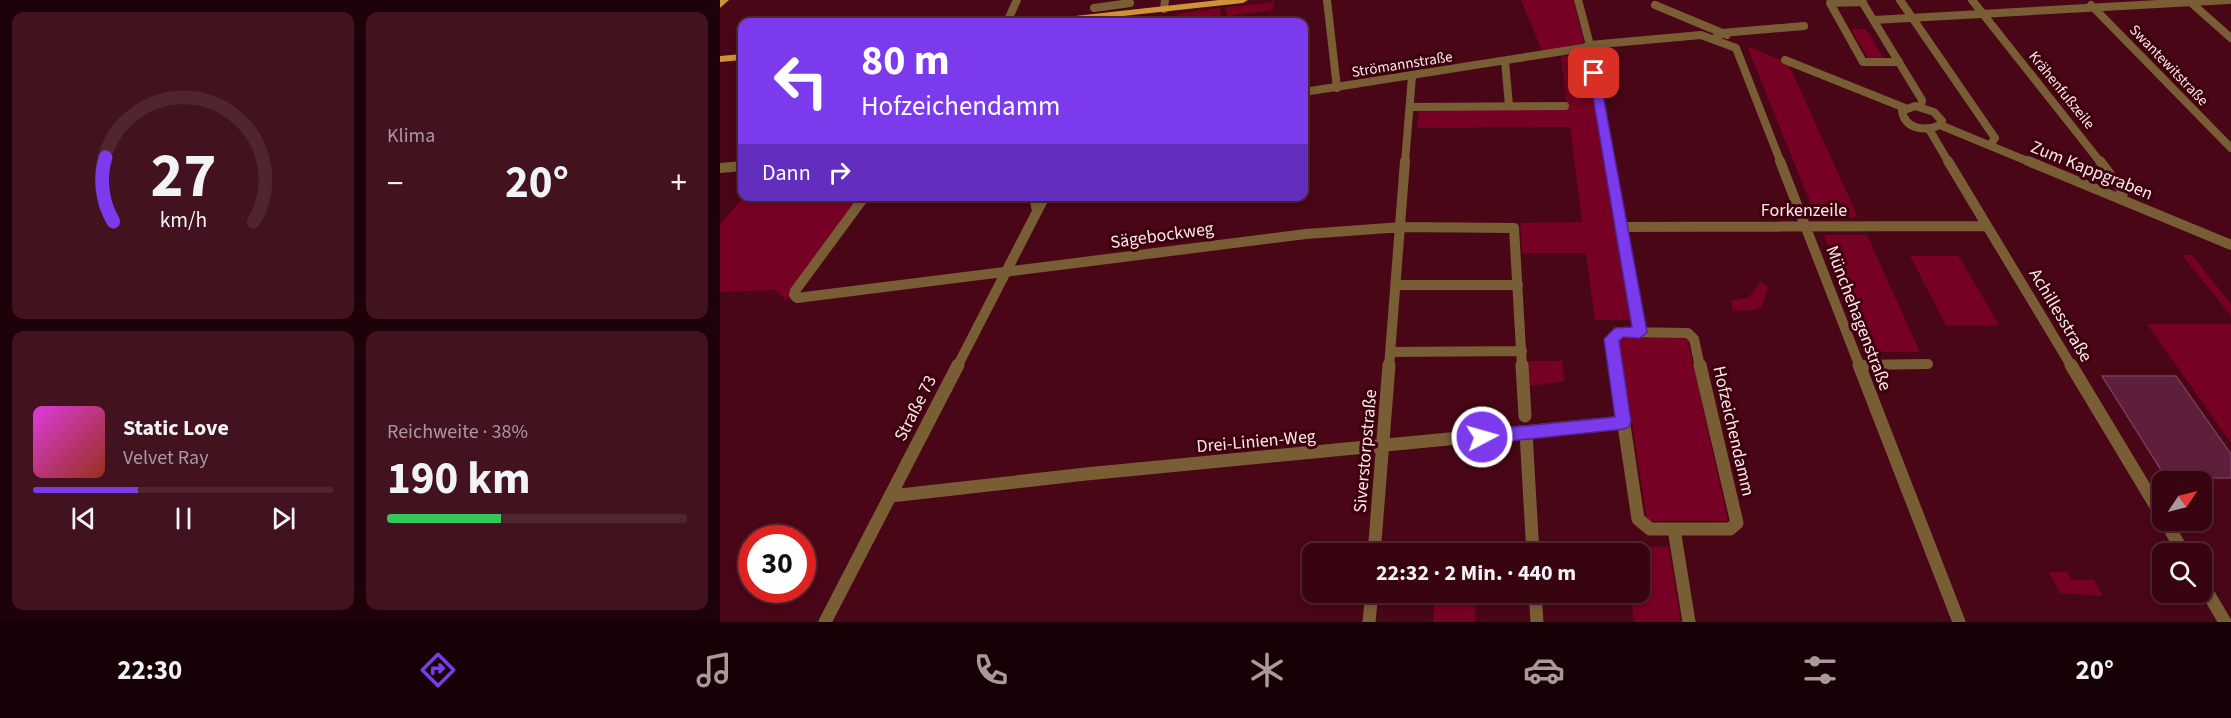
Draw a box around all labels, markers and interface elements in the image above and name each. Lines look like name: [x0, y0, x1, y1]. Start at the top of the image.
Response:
street label: Swantewitstraße: [2124, 20, 2213, 111]
text: 80 m: [861, 31, 950, 91]
icon: left: [762, 42, 840, 120]
street label: Strömannstraße: [1350, 46, 1454, 83]
pin: [1568, 47, 1619, 98]
street label: Krähenfußzeile: [2024, 47, 2100, 134]
icon: arrive: [1577, 56, 1610, 89]
text: Hofzeichendamm: [861, 87, 1060, 126]
text: Klima: [387, 122, 435, 150]
text: 27: [150, 132, 216, 221]
street label: Zum Kappgraben: [2027, 135, 2157, 206]
text: 20°: [505, 151, 569, 215]
icon: right: [823, 156, 856, 189]
text: Dann: [762, 157, 811, 189]
text: −: [387, 160, 403, 207]
text: +: [671, 160, 687, 207]
street label: Forkenzeile: [1761, 198, 1847, 223]
text: km/h: [159, 206, 207, 237]
street label: Sägebockweg: [1109, 216, 1215, 255]
street label: Münchehagenstraße: [1819, 242, 1898, 394]
street label: Achillesstraße: [2023, 264, 2098, 367]
street label: Hofzeichendamm: [1706, 364, 1761, 499]
street label: Straße 73: [888, 371, 943, 446]
street label: Siverstorpstraße: [1348, 388, 1383, 514]
position arrow: [1450, 405, 1514, 469]
text: Static Love: [123, 412, 229, 444]
text: Reichweite · 38%: [387, 418, 528, 446]
street label: Drei-Linien-Weg: [1195, 424, 1317, 459]
text: Velvet Ray: [123, 444, 209, 472]
text: 190 km: [387, 447, 531, 511]
north arrow: [2152, 471, 2212, 531]
map controls: [2152, 471, 2212, 603]
icon: previous: [67, 502, 100, 535]
icon: pause: [167, 502, 200, 535]
icon: next: [267, 502, 300, 535]
speed limit sign: 30: [738, 525, 816, 603]
button: search: [2152, 543, 2212, 603]
text: 22:32 · 2 Min. · 440 m: [1376, 557, 1576, 589]
icon: directions: [417, 649, 459, 691]
icon: music: [693, 649, 735, 691]
icon: phone: [970, 649, 1012, 691]
icon: climate: [1246, 649, 1288, 691]
icon: car: [1523, 649, 1565, 691]
icon: filters: [1799, 649, 1841, 691]
text: 22:30: [117, 651, 182, 690]
text: 20°: [2075, 651, 2114, 690]

